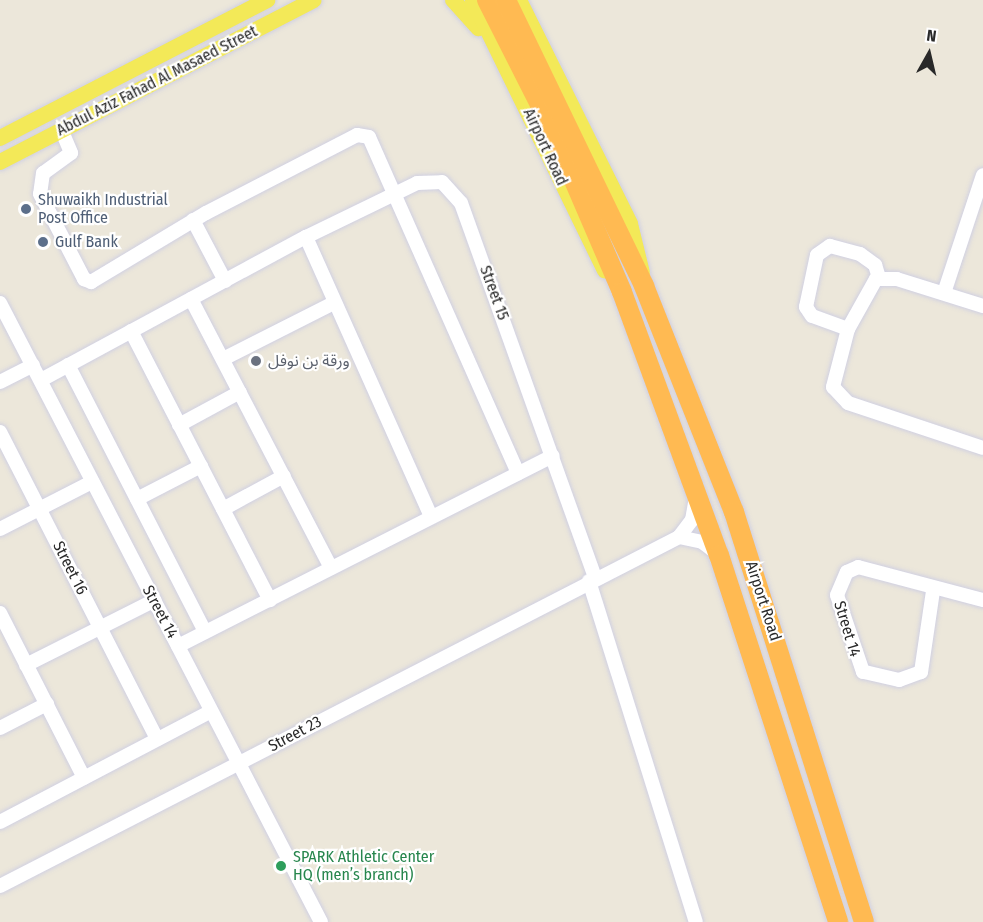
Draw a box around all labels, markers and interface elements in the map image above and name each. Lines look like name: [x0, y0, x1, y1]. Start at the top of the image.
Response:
street label: Abdul Aziz Fahad Al Masaed Street: [53, 22, 261, 140]
north arrow: [899, 24, 959, 84]
text: N: [926, 26, 938, 46]
street label: Airport Road: [519, 105, 571, 189]
place label: Shuwaikh Industrial Post Office: [38, 190, 168, 228]
marker: Shuwaikh Industrial Post Office: [19, 202, 33, 216]
place label: Gulf Bank: [55, 232, 118, 252]
marker: Gulf Bank: [36, 235, 50, 249]
street label: Street 15: [475, 263, 513, 323]
place label: ورقة بن نوفل: [268, 351, 350, 371]
marker: ورقة بن نوفل: [249, 354, 263, 368]
street label: Street 16: [48, 538, 92, 598]
street label: Airport Road: [741, 559, 785, 643]
street label: Street 14: [138, 582, 182, 642]
street label: Street 14: [829, 599, 865, 659]
street label: Street 23: [265, 712, 325, 756]
place label: SPARK Athletic Center HQ (men’s branch): [293, 847, 434, 885]
marker: SPARK Athletic Center HQ (men’s branch): [274, 859, 288, 873]

